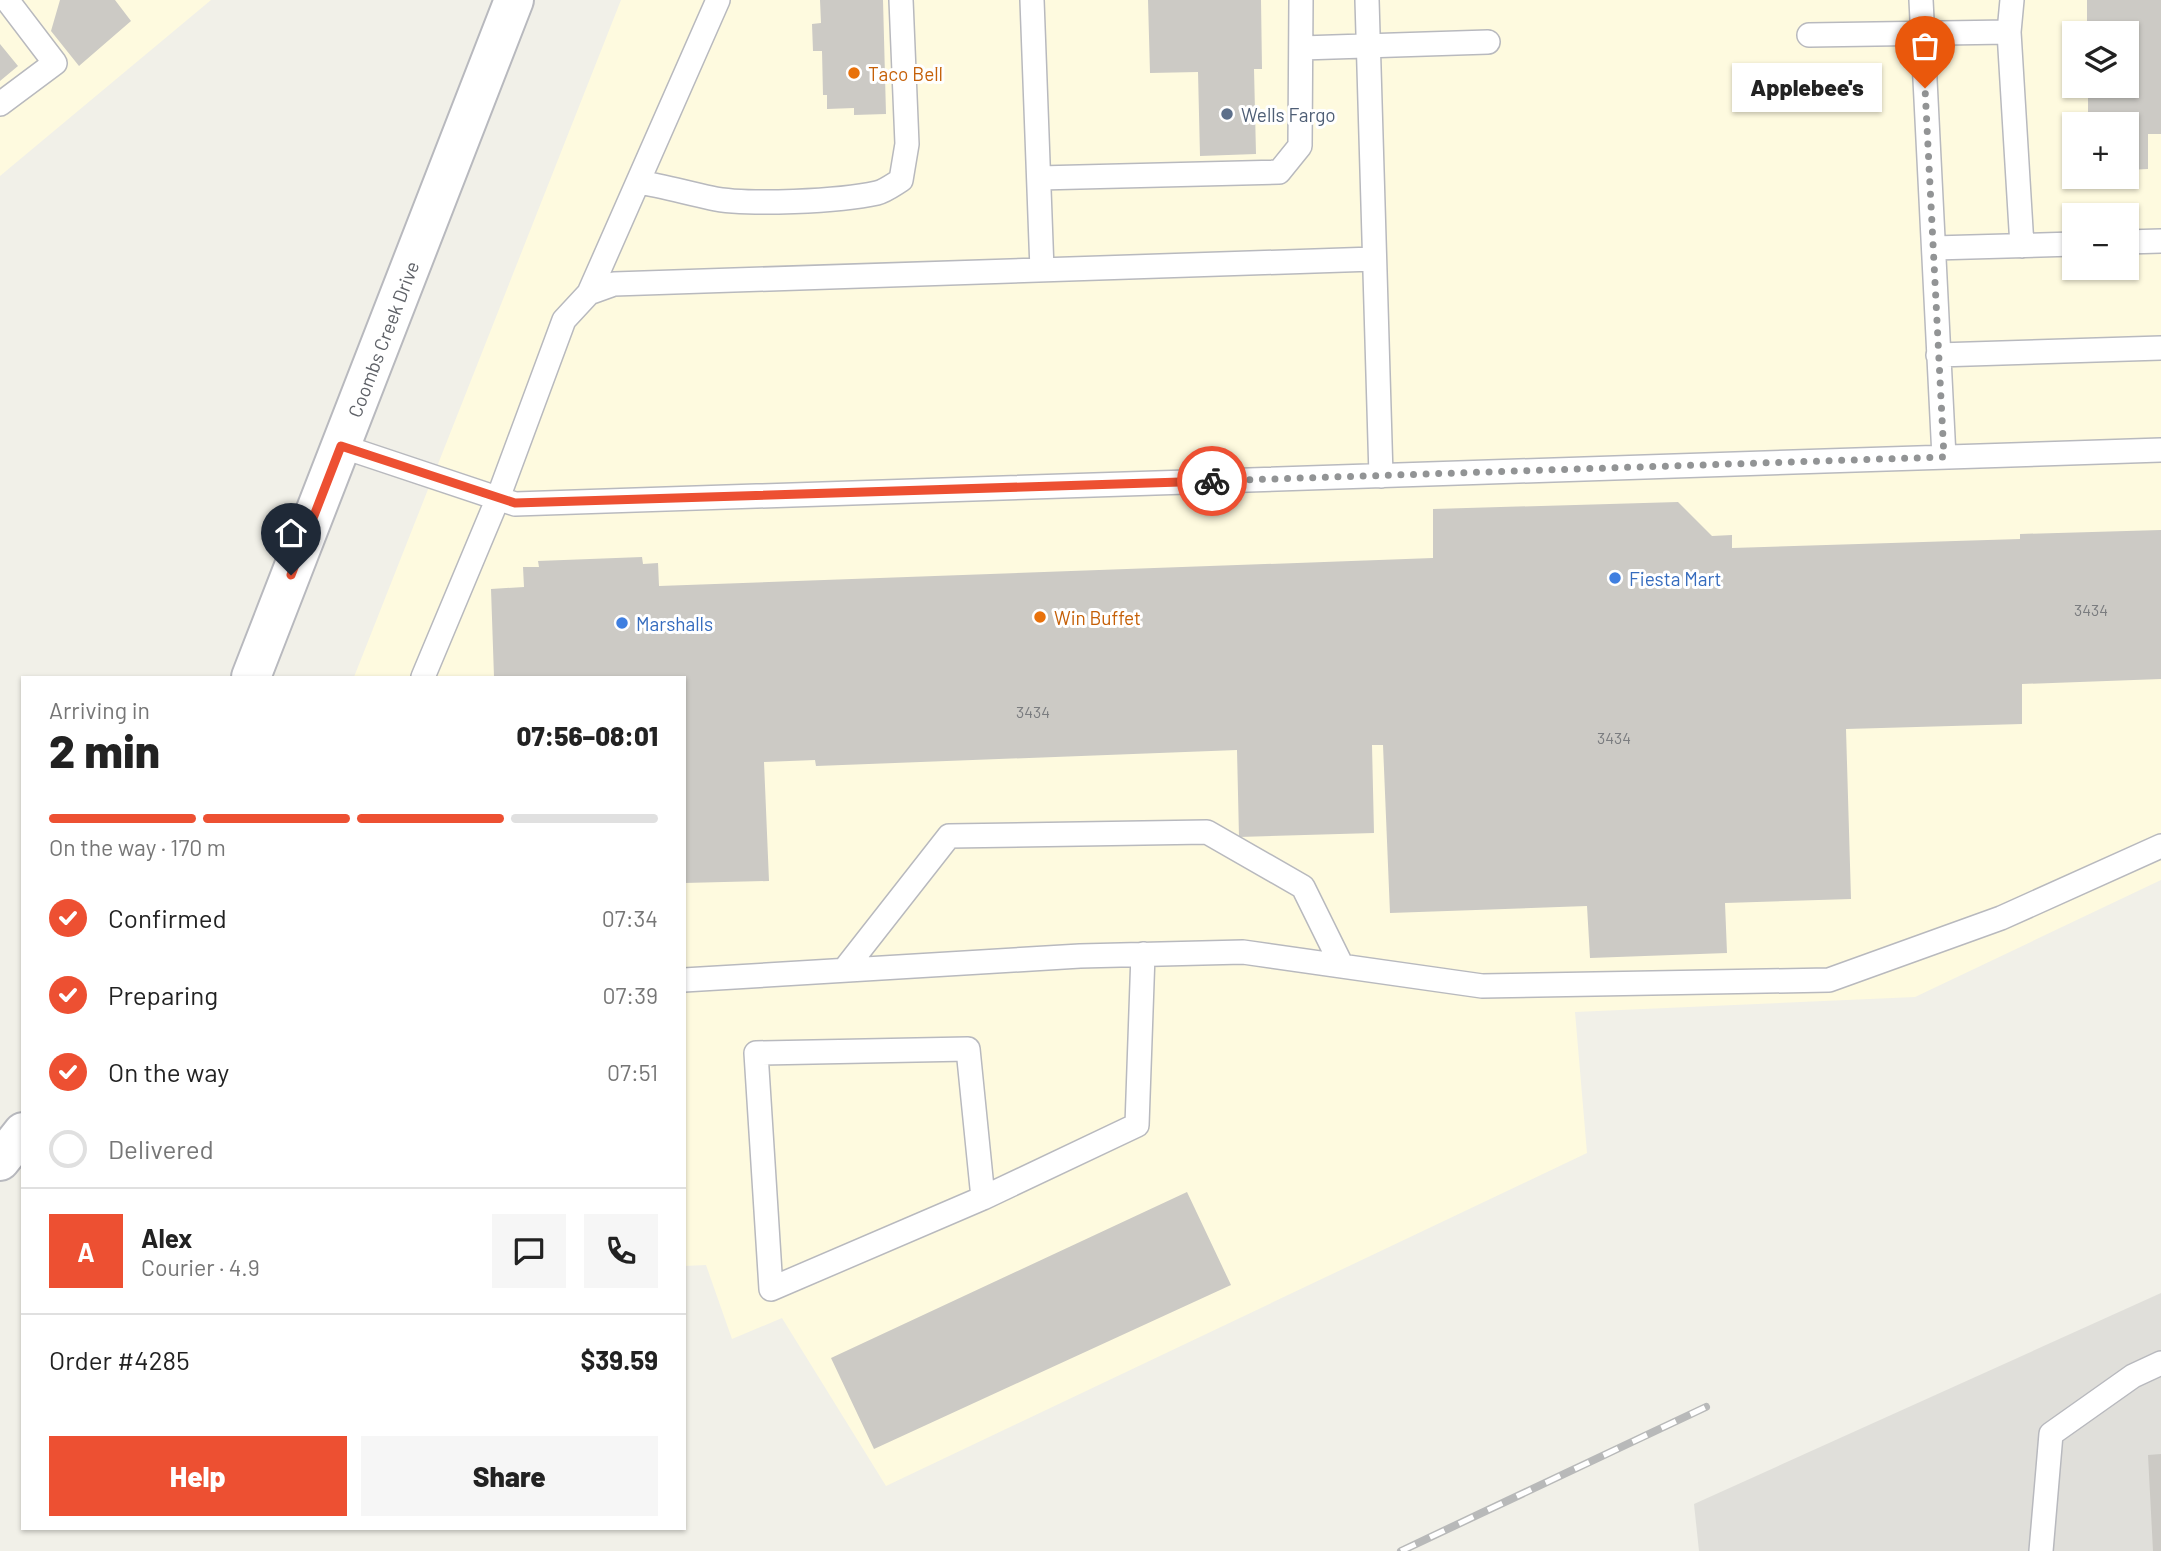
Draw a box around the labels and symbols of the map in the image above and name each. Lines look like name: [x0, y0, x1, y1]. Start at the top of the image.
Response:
pin: [1895, 16, 1955, 88]
place label: Taco Bell: [868, 62, 943, 85]
callout: Applebee's: [1732, 64, 1883, 112]
marker: Taco Bell: [846, 65, 862, 81]
place label: Wells Fargo: [1241, 103, 1336, 126]
marker: Wells Fargo: [1219, 106, 1235, 122]
street label: Coombs Creek Drive: [343, 258, 423, 420]
courier: [1177, 446, 1247, 516]
pin: [261, 503, 321, 575]
place label: Fiesta Mart: [1629, 567, 1722, 590]
marker: Fiesta Mart: [1607, 570, 1623, 586]
house number: 3434: [2074, 600, 2108, 619]
place label: Win Buffet: [1054, 606, 1141, 629]
marker: Win Buffet: [1032, 609, 1048, 625]
place label: Marshalls: [636, 612, 713, 635]
marker: Marshalls: [614, 615, 630, 631]
house number: 3434: [1016, 702, 1050, 721]
house number: 3434: [1597, 728, 1631, 747]

